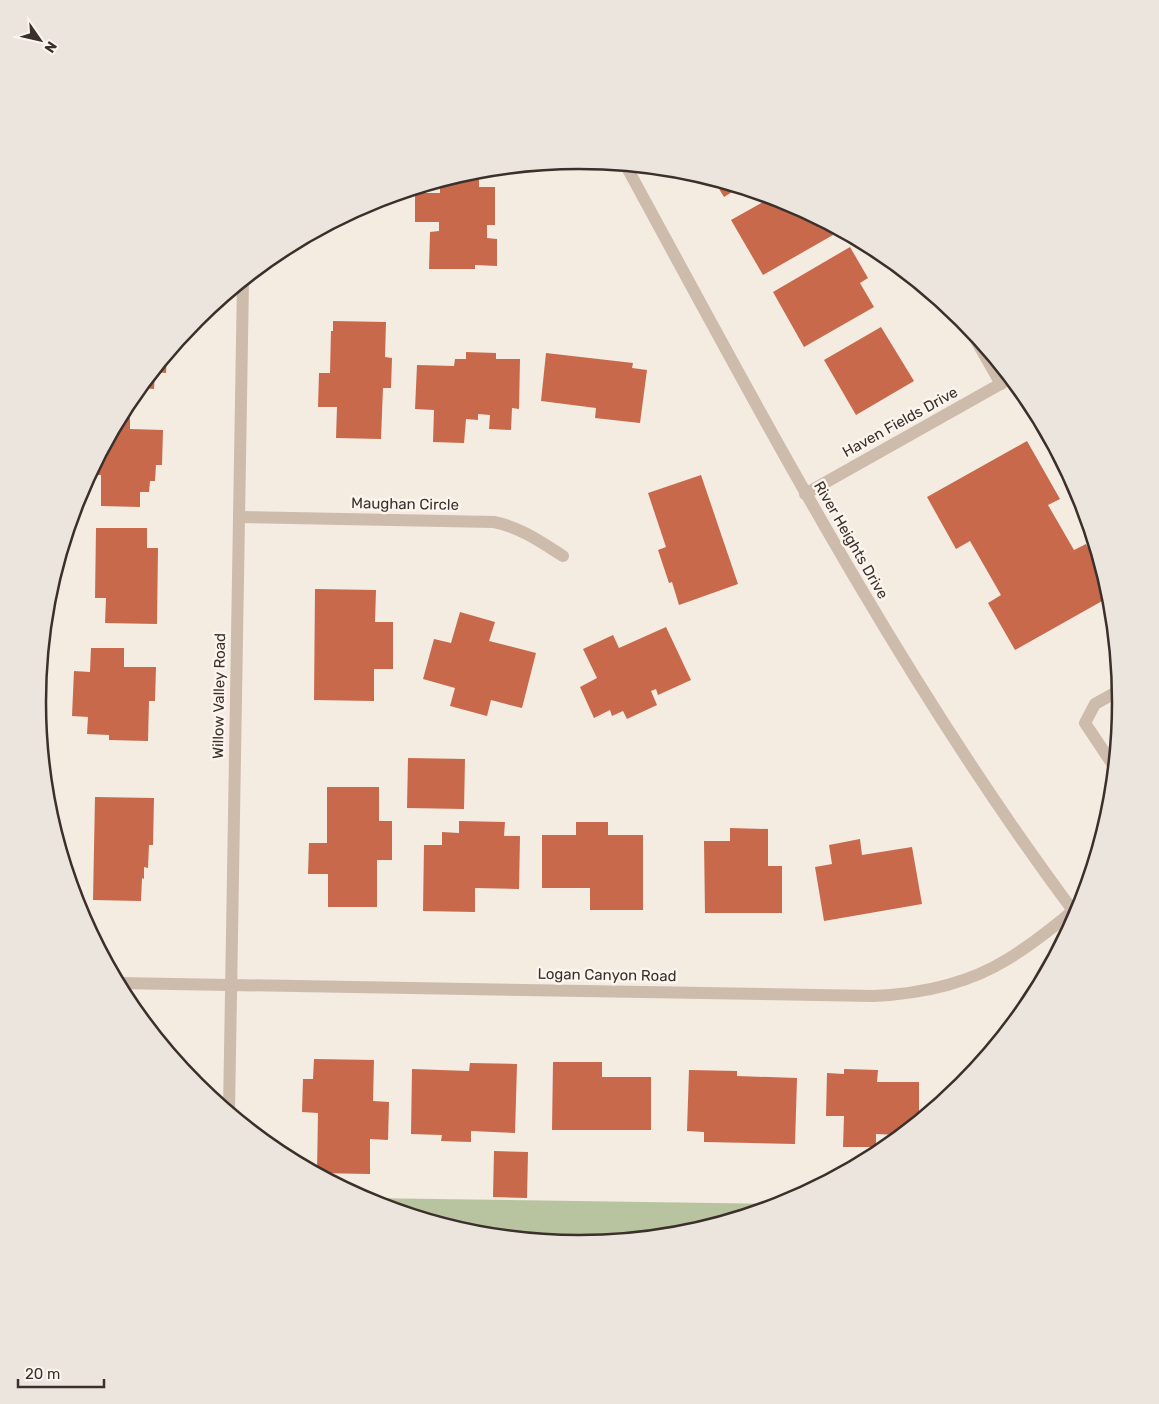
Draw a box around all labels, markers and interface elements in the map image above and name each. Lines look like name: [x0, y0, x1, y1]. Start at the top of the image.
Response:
north arrow: [15, 15, 65, 65]
text: N: [40, 38, 60, 56]
street label: Haven Fields Drive: [839, 383, 961, 461]
street label: River Heights Drive: [810, 478, 892, 602]
street label: Maughan Circle: [351, 494, 459, 514]
street label: Willow Valley Road: [209, 633, 229, 759]
street label: Logan Canyon Road: [537, 965, 677, 985]
scale bar: [18, 1356, 104, 1388]
text: 20 m: [25, 1365, 60, 1383]

